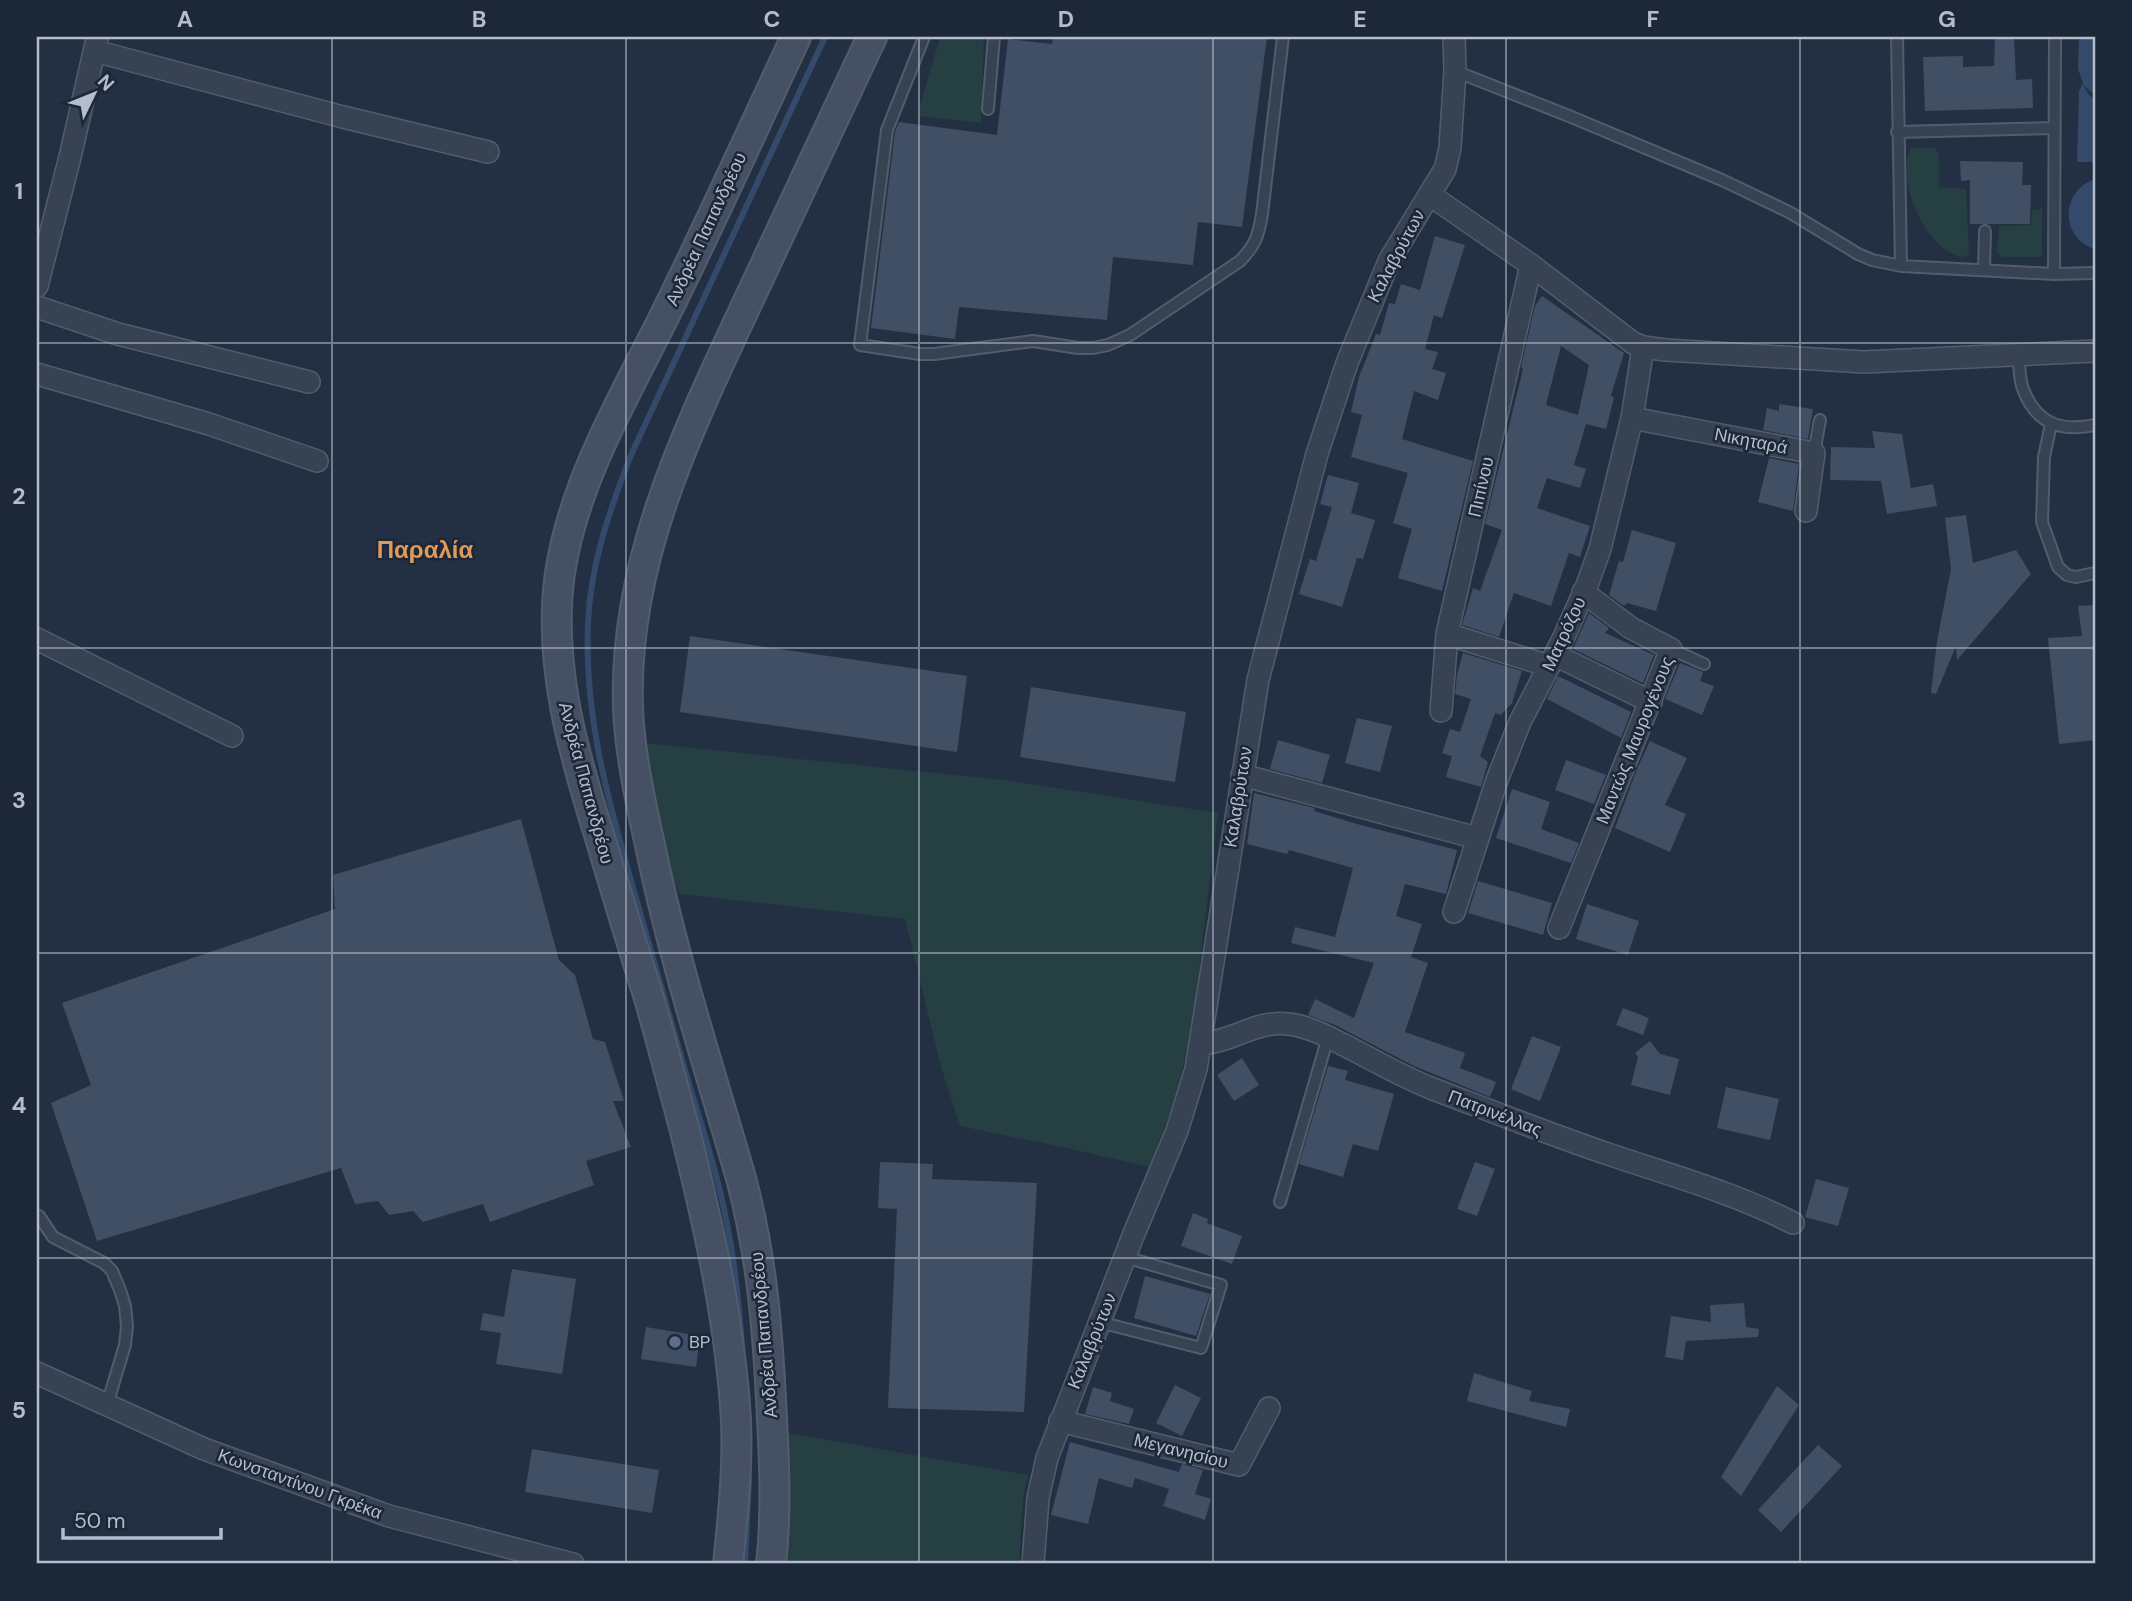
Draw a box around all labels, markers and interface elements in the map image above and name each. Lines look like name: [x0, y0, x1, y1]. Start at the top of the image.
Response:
text: A: [177, 4, 193, 34]
text: B: [472, 4, 486, 34]
text: C: [764, 4, 780, 34]
text: D: [1058, 4, 1074, 34]
text: E: [1353, 4, 1367, 34]
text: F: [1647, 4, 1660, 34]
text: G: [1938, 4, 1956, 34]
north arrow: [60, 60, 130, 130]
text: N: [92, 69, 120, 96]
street label: Ανδρέα Παπανδρέου: [660, 148, 752, 310]
text: 1: [15, 176, 23, 206]
street label: Καλαβρύτων: [1362, 205, 1430, 307]
street label: Νικηταρά: [1712, 422, 1790, 460]
street label: Πιπίνου: [1462, 454, 1500, 520]
text: 2: [12, 481, 26, 511]
district label: Παραλία: [377, 534, 473, 565]
street label: Ματρόζου: [1536, 593, 1592, 675]
street label: Μαντώς Μαυρογένους: [1590, 652, 1680, 827]
street label: Ανδρέα Παπανδρέου: [553, 699, 619, 867]
street label: Καλαβρύτων: [1218, 745, 1258, 849]
text: 3: [12, 785, 26, 815]
street label: Πατρινέλλας: [1445, 1084, 1546, 1142]
text: 4: [12, 1090, 27, 1120]
street label: Ανδρέα Παπανδρέου: [745, 1251, 783, 1419]
street label: Καλαβρύτων: [1062, 1289, 1122, 1393]
place label: BP: [689, 1330, 710, 1354]
marker: BP: [667, 1334, 683, 1350]
text: 5: [12, 1395, 26, 1425]
street label: Μεγανησίου: [1131, 1428, 1231, 1474]
street label: Κωνσταντίνου Γκρέκα: [214, 1443, 386, 1525]
scale bar: [63, 1496, 220, 1540]
text: 50 m: [74, 1507, 125, 1535]

